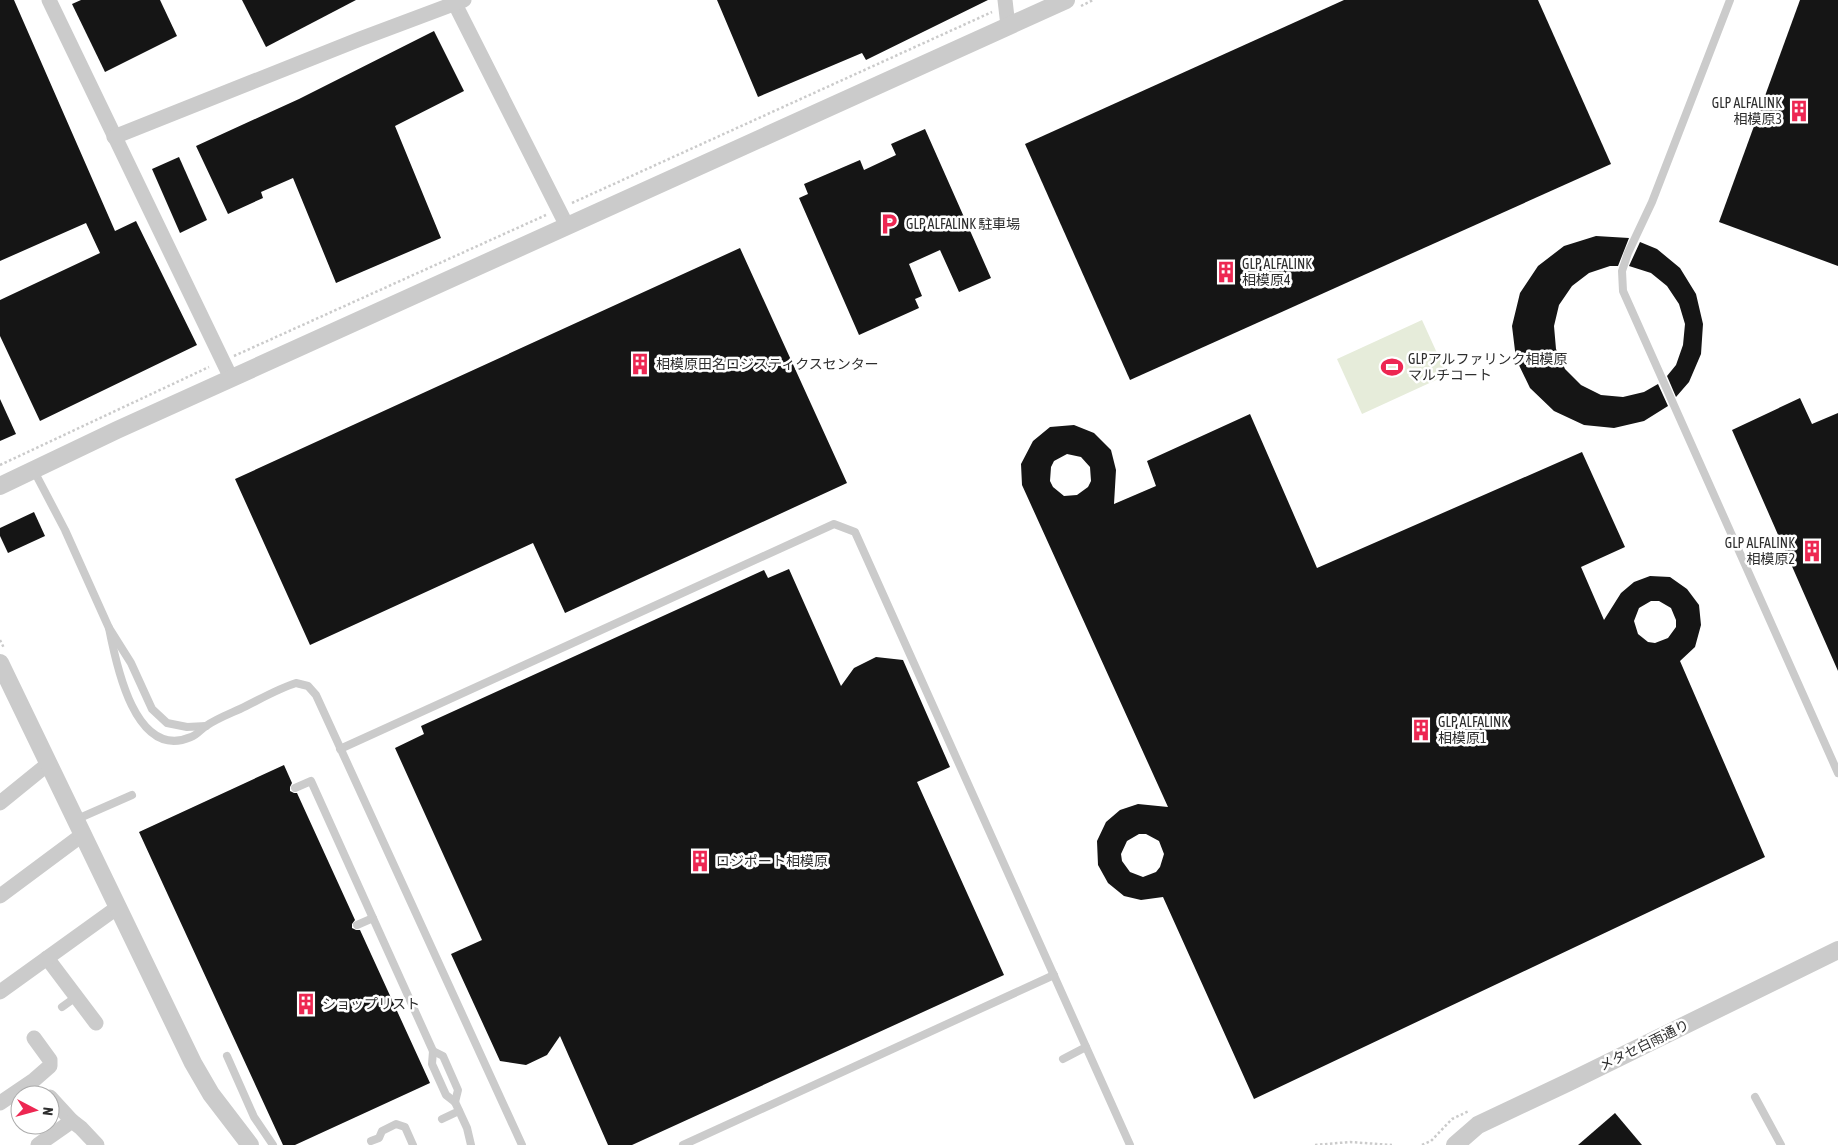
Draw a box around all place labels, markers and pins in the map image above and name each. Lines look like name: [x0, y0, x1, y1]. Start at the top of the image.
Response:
place label: GLP ALFALINK 相模原3: [1712, 95, 1782, 127]
building icon: GLP ALFALINK 相模原3: [1786, 98, 1812, 124]
parking icon: GLP ALFALINK 駐車場: [876, 211, 902, 237]
place label: GLP ALFALINK 駐車場: [906, 216, 1020, 232]
place label: GLP ALFALINK 相模原4: [1242, 256, 1312, 288]
building icon: GLP ALFALINK 相模原4: [1213, 259, 1239, 285]
building icon: 相模原田名ロジスティクスセンター: [627, 351, 653, 377]
place label: GLPアルファリンク相模原 マルチコート: [1408, 351, 1568, 383]
sports icon: GLPアルファリンク相模原 マルチコート: [1379, 354, 1405, 380]
place label: 相模原田名ロジスティクスセンター: [656, 356, 879, 372]
place label: GLP ALFALINK 相模原2: [1725, 535, 1795, 567]
building icon: GLP ALFALINK 相模原2: [1799, 538, 1825, 564]
place label: GLP ALFALINK 相模原1: [1438, 714, 1508, 746]
building icon: GLP ALFALINK 相模原1: [1408, 717, 1434, 743]
building icon: ロジポート相模原: [687, 848, 713, 874]
place label: ロジポート相模原: [716, 853, 828, 869]
building icon: ショップリスト: [293, 991, 319, 1017]
place label: ショップリスト: [322, 996, 420, 1012]

